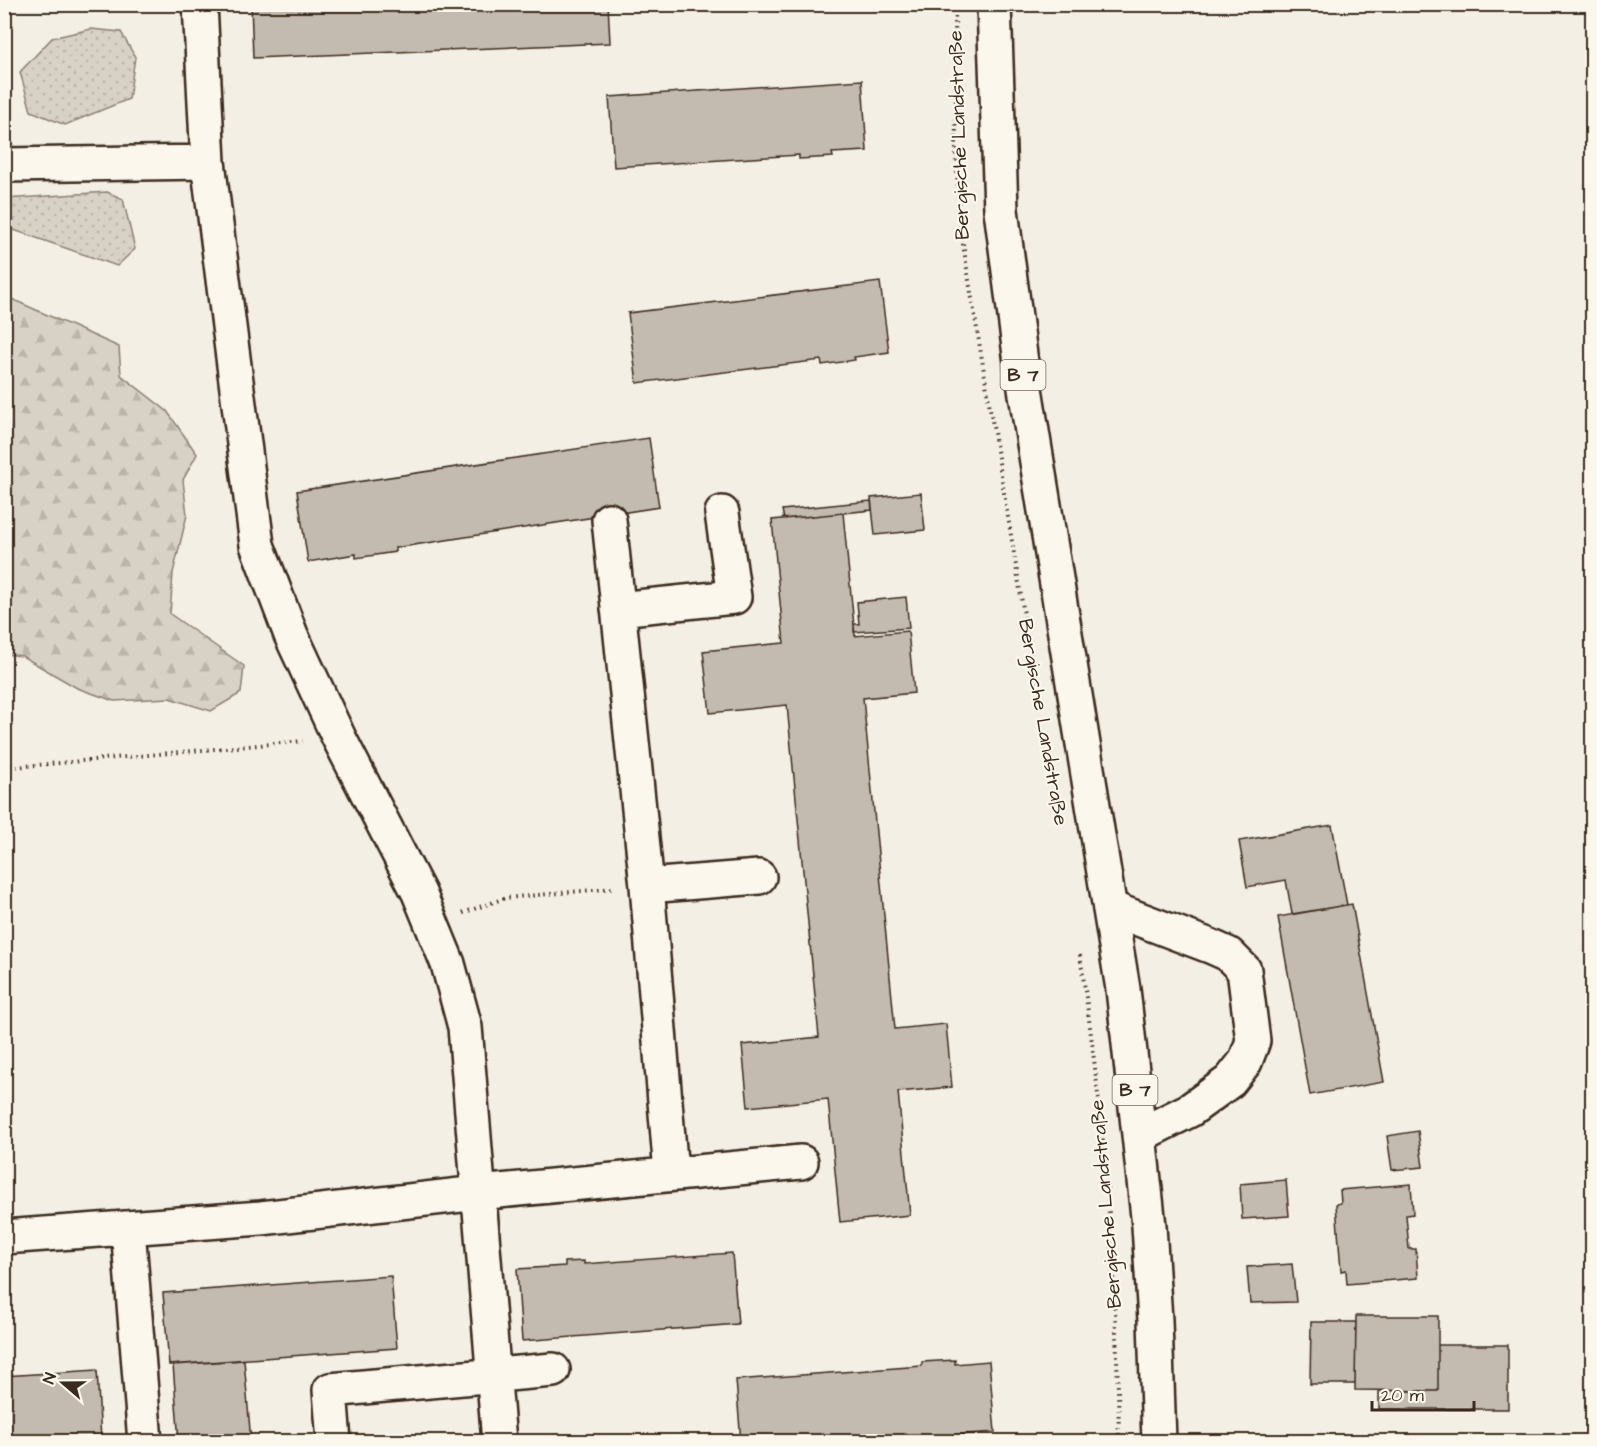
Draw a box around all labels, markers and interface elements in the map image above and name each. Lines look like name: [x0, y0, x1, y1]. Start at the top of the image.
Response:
street label: Bergische Landstraße: [941, 30, 978, 240]
road number: B 7: [1000, 360, 1046, 390]
street label: Bergische Landstraße: [1010, 616, 1075, 828]
road number: B 7: [1112, 1075, 1158, 1105]
street label: Bergische Landstraße: [1083, 1098, 1130, 1310]
north arrow: [33, 1353, 93, 1413]
text: N: [38, 1370, 62, 1387]
scale bar: [1372, 1374, 1474, 1412]
text: 20 m: [1381, 1383, 1424, 1408]

